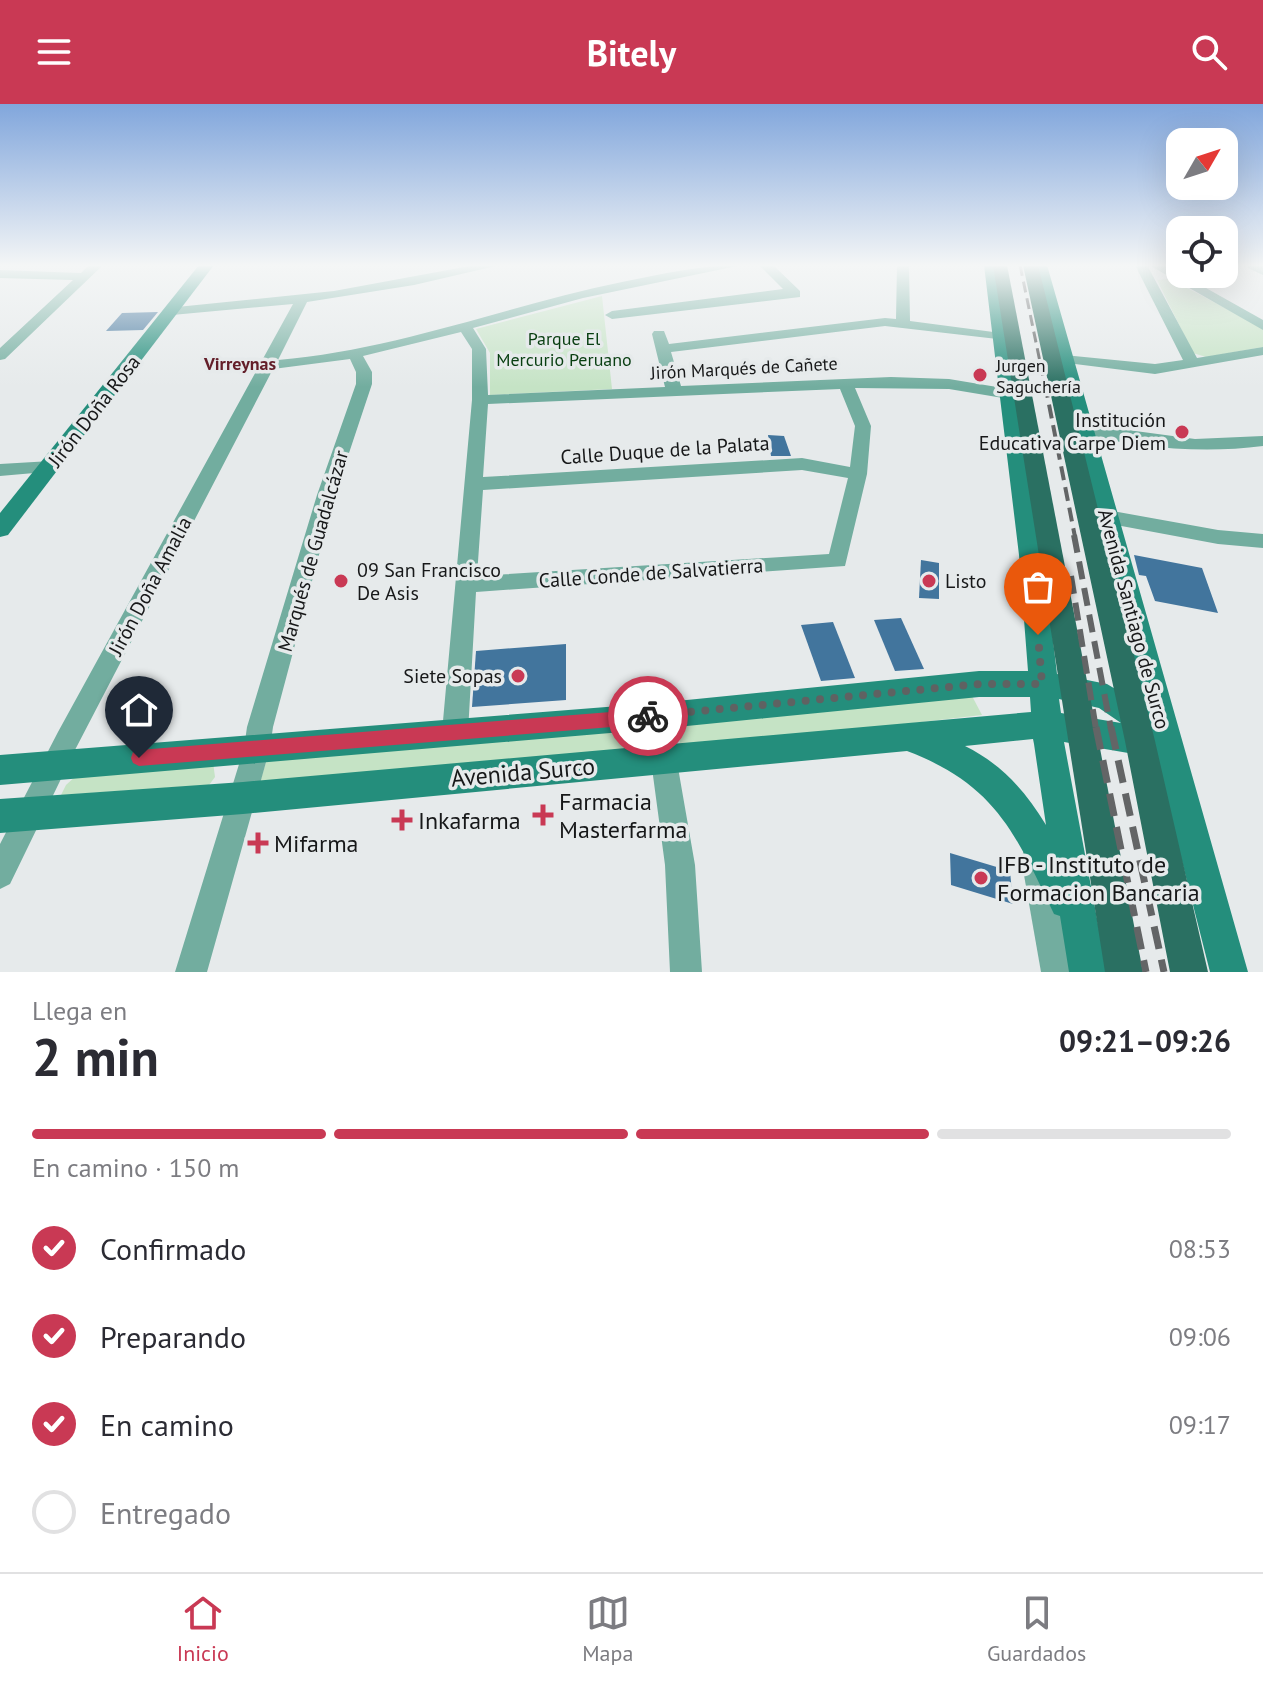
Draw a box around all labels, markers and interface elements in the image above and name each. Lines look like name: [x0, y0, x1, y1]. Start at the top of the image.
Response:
text: Bitely: [587, 29, 676, 76]
icon: menu: [32, 30, 76, 74]
icon: search: [1187, 30, 1231, 74]
north arrow: [1166, 128, 1238, 200]
map controls: [1166, 128, 1238, 288]
button: locate: [1166, 216, 1238, 288]
park label: Parque El Mercurio Peruano: [496, 327, 632, 371]
street label: Jirón Doña Rosa: [42, 350, 146, 473]
district label: Virreynas: [203, 352, 276, 375]
street label: Jirón Marqués de Cañete: [649, 352, 838, 384]
place label: Jurgen Saguchería: [995, 354, 1081, 398]
marker: Jurgen Saguchería: [971, 366, 989, 384]
place label: Institución Educativa Carpe Diem: [979, 407, 1166, 456]
marker: Institución Educativa Carpe Diem: [1173, 423, 1191, 441]
street label: Calle Duque de la Palata: [560, 430, 770, 470]
street label: Marqués de Guadalcázar: [272, 447, 354, 655]
street label: Avenida Santiago de Surco: [1092, 506, 1176, 732]
street label: Jirón Doña Amalia: [102, 512, 197, 661]
street label: Calle Conde de Salvatierra: [538, 552, 764, 594]
pin: [1004, 553, 1072, 635]
place label: 09 San Francisco De Asis: [357, 557, 501, 606]
icon: bag: [1016, 565, 1060, 609]
place label: Listo: [945, 568, 986, 594]
marker: 09 San Francisco De Asis: [332, 572, 350, 590]
marker: Listo: [920, 572, 938, 590]
place label: Siete Sopas: [403, 663, 502, 689]
marker: Siete Sopas: [509, 667, 527, 685]
pin: [105, 676, 173, 758]
courier: [608, 676, 688, 756]
icon: home: [117, 688, 161, 732]
icon: bike: [626, 694, 670, 738]
street label: Avenida Surco: [450, 750, 596, 794]
place label: Farmacia Masterfarma: [559, 786, 687, 845]
place label: Inkafarma: [418, 805, 521, 836]
marker: Farmacia Masterfarma: [534, 806, 552, 824]
marker: Inkafarma: [393, 811, 411, 829]
place label: Mifarma: [274, 828, 359, 859]
marker: Mifarma: [249, 834, 267, 852]
place label: IFB - Instituto de Formacion Bancaria: [997, 849, 1200, 908]
marker: IFB - Instituto de Formacion Bancaria: [972, 869, 990, 887]
text: Llega en: [32, 994, 127, 1027]
text: 09:21–09:26: [1059, 1021, 1231, 1060]
text: 2 min: [32, 1023, 159, 1090]
text: En camino · 150 m: [32, 1151, 239, 1184]
icon: check: [32, 1226, 76, 1270]
text: Confirmado: [100, 1229, 246, 1268]
text: 08:53: [1169, 1232, 1231, 1265]
icon: check: [32, 1314, 76, 1358]
text: Preparando: [100, 1317, 246, 1356]
text: 09:06: [1169, 1320, 1231, 1353]
icon: check: [32, 1402, 76, 1446]
text: En camino: [100, 1405, 234, 1444]
text: 09:17: [1169, 1408, 1231, 1441]
text: Entregado: [100, 1493, 231, 1532]
tab: Inicio: [177, 1591, 229, 1667]
tab: Mapa: [582, 1591, 633, 1667]
tab: Guardados: [987, 1591, 1086, 1667]

